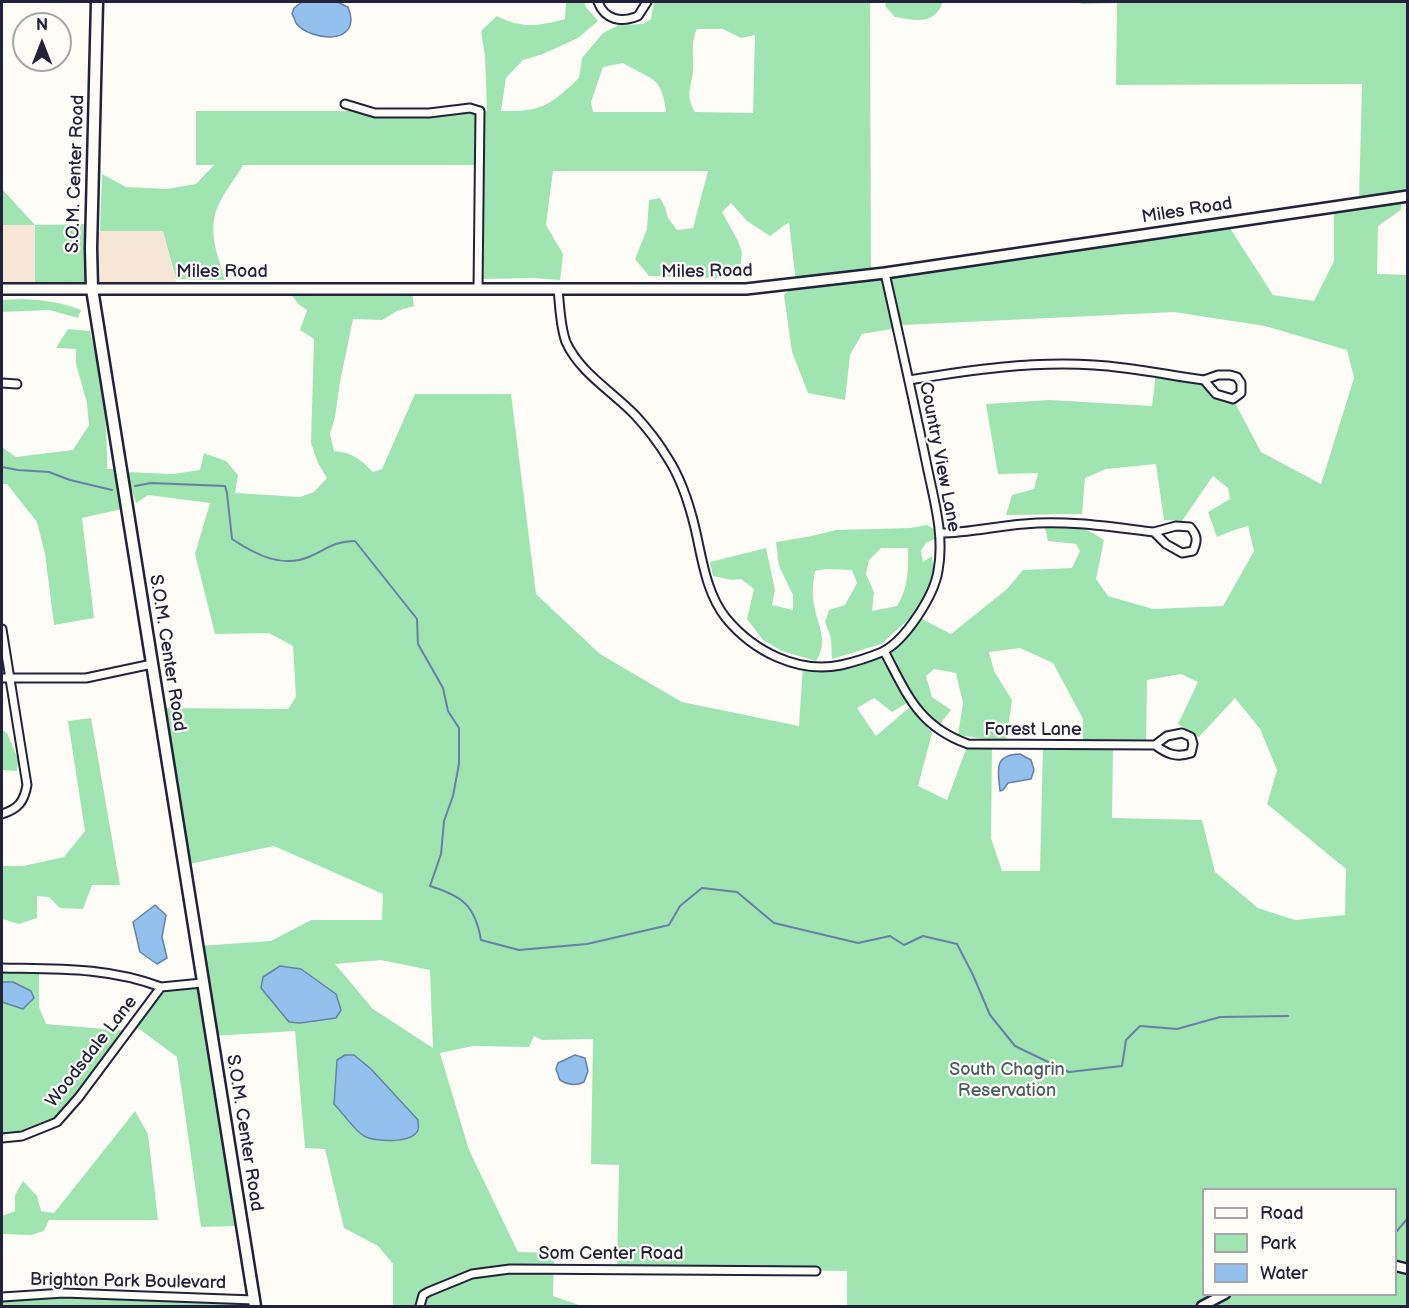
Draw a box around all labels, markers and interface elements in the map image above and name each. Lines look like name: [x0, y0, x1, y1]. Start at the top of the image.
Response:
north arrow: [12, 12, 72, 72]
text: N: [36, 16, 48, 35]
street label: S.O.M. Center Road: [62, 95, 90, 253]
street label: Miles Road: [1140, 193, 1234, 229]
street label: Miles Road: [661, 260, 753, 284]
street label: Miles Road: [176, 261, 268, 283]
street label: Country View Lane: [914, 380, 964, 534]
street label: S.O.M. Center Road: [144, 573, 190, 733]
street label: Forest Lane: [984, 719, 1082, 741]
street label: Woodsdale Lane: [42, 992, 142, 1112]
street label: S.O.M. Center Road: [221, 1053, 267, 1213]
park label: South Chagrin Reservation: [949, 1059, 1065, 1102]
legend: [1202, 1188, 1397, 1296]
text: Road: [1260, 1203, 1304, 1224]
text: Park: [1260, 1233, 1296, 1254]
street label: Som Center Road: [538, 1243, 684, 1265]
text: Water: [1260, 1263, 1308, 1284]
street label: Brighton Park Boulevard: [30, 1269, 226, 1295]

